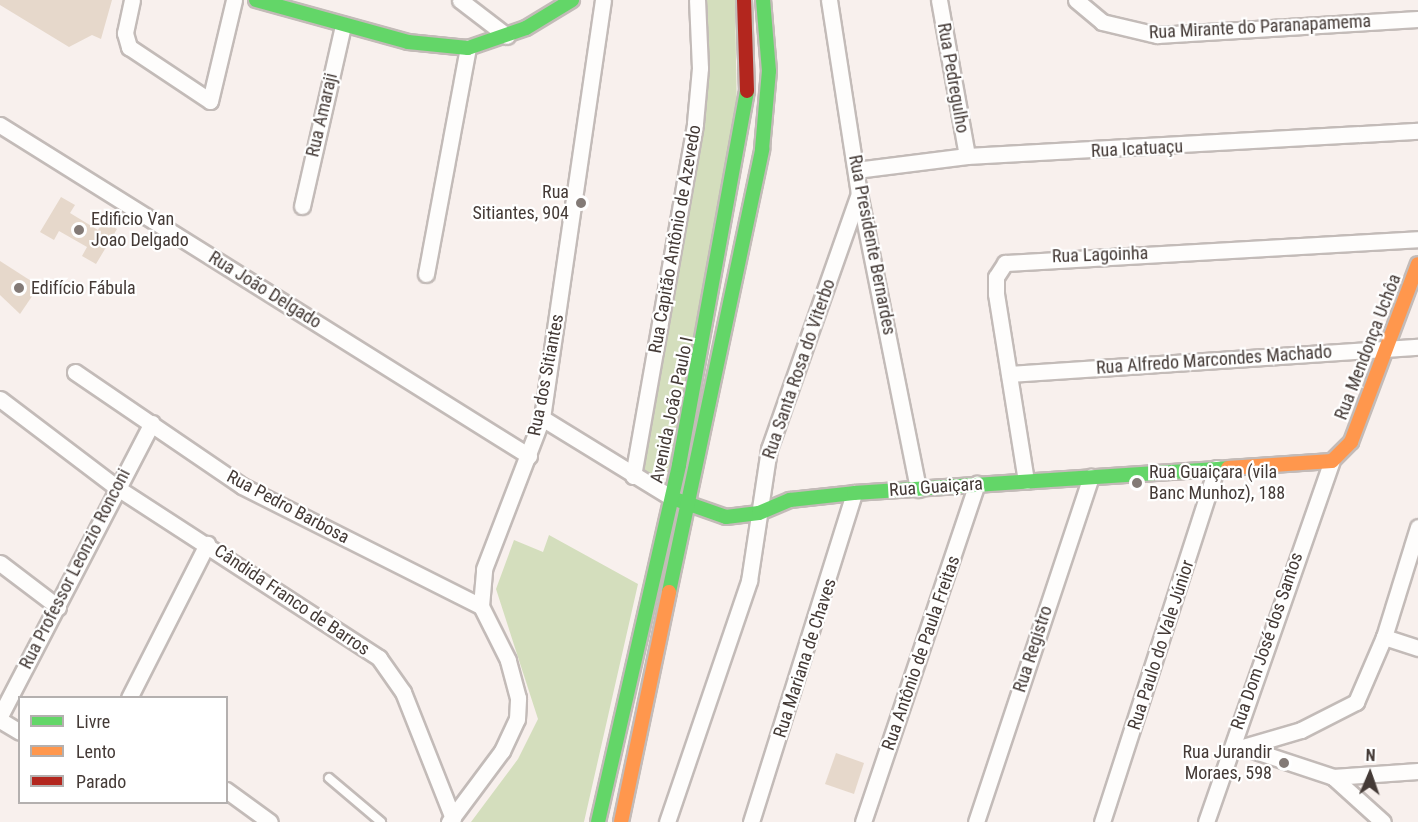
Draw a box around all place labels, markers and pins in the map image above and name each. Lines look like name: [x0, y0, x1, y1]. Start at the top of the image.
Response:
place label: Rua Sitiantes, 904: [472, 182, 569, 224]
marker: Rua Sitiantes, 904: [574, 196, 588, 210]
place label: Edificio Van Joao Delgado: [91, 209, 189, 252]
marker: Edificio Van Joao Delgado: [72, 223, 86, 237]
place label: Edifício Fábula: [31, 277, 136, 299]
marker: Edifício Fábula: [12, 281, 26, 295]
place label: Rua Guaiçara (vila Banc Munhoz), 188: [1149, 462, 1285, 504]
marker: Rua Guaiçara (vila Banc Munhoz), 188: [1130, 476, 1144, 490]
place label: Rua Jurandir Moraes, 598: [1183, 742, 1272, 784]
marker: Rua Jurandir Moraes, 598: [1277, 756, 1291, 770]

